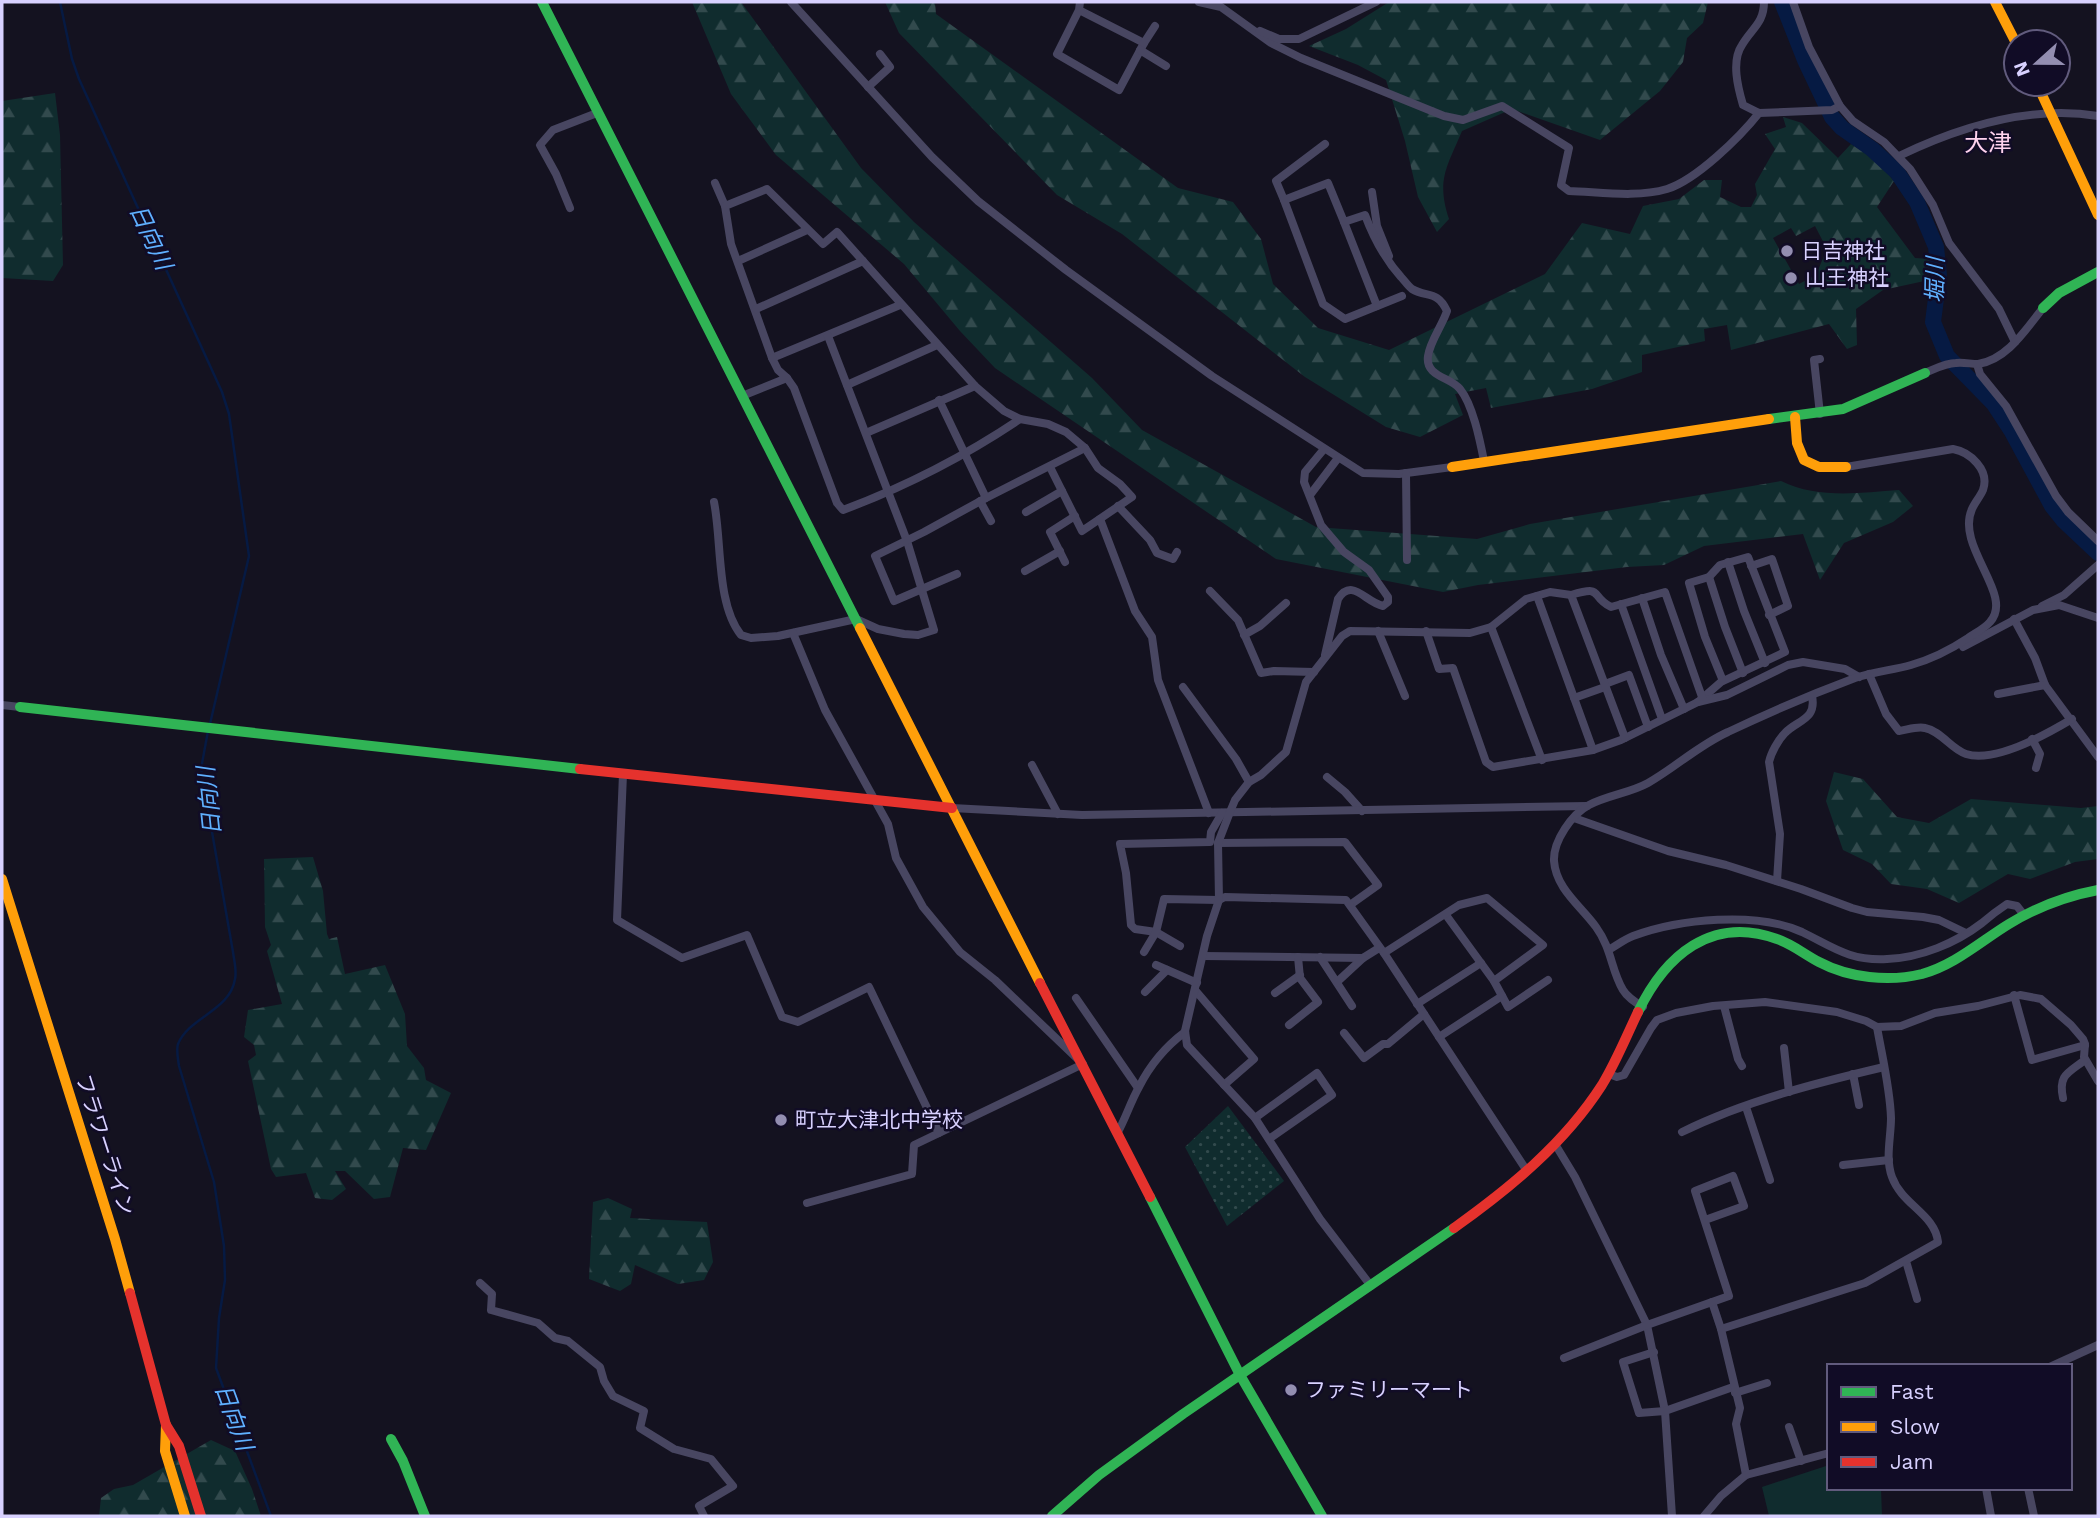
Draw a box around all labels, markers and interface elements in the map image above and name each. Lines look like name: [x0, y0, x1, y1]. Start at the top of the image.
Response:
north arrow: [2002, 28, 2072, 98]
text: N: [2008, 58, 2035, 80]
district label: 大津: [1964, 129, 2012, 157]
water label: 日向川: [124, 200, 179, 277]
place label: 日吉神社: [1801, 238, 1885, 263]
marker: 日吉神社: [1779, 243, 1795, 259]
water label: 堀川: [1922, 254, 1949, 303]
place label: 山王神社: [1805, 265, 1889, 290]
marker: 山王神社: [1783, 270, 1799, 286]
water label: 日向川: [192, 762, 227, 837]
street label: フラワーライン: [71, 1071, 140, 1219]
place label: 町立大津北中学校: [795, 1107, 963, 1132]
marker: 町立大津北中学校: [773, 1112, 789, 1128]
legend: [1827, 1364, 2072, 1490]
place label: ファミリーマート: [1305, 1377, 1473, 1402]
text: Fast: [1890, 1379, 1934, 1404]
water label: 日向川: [209, 1380, 259, 1457]
marker: ファミリーマート: [1283, 1382, 1299, 1398]
text: Slow: [1890, 1414, 1940, 1439]
text: Jam: [1890, 1449, 1933, 1474]

